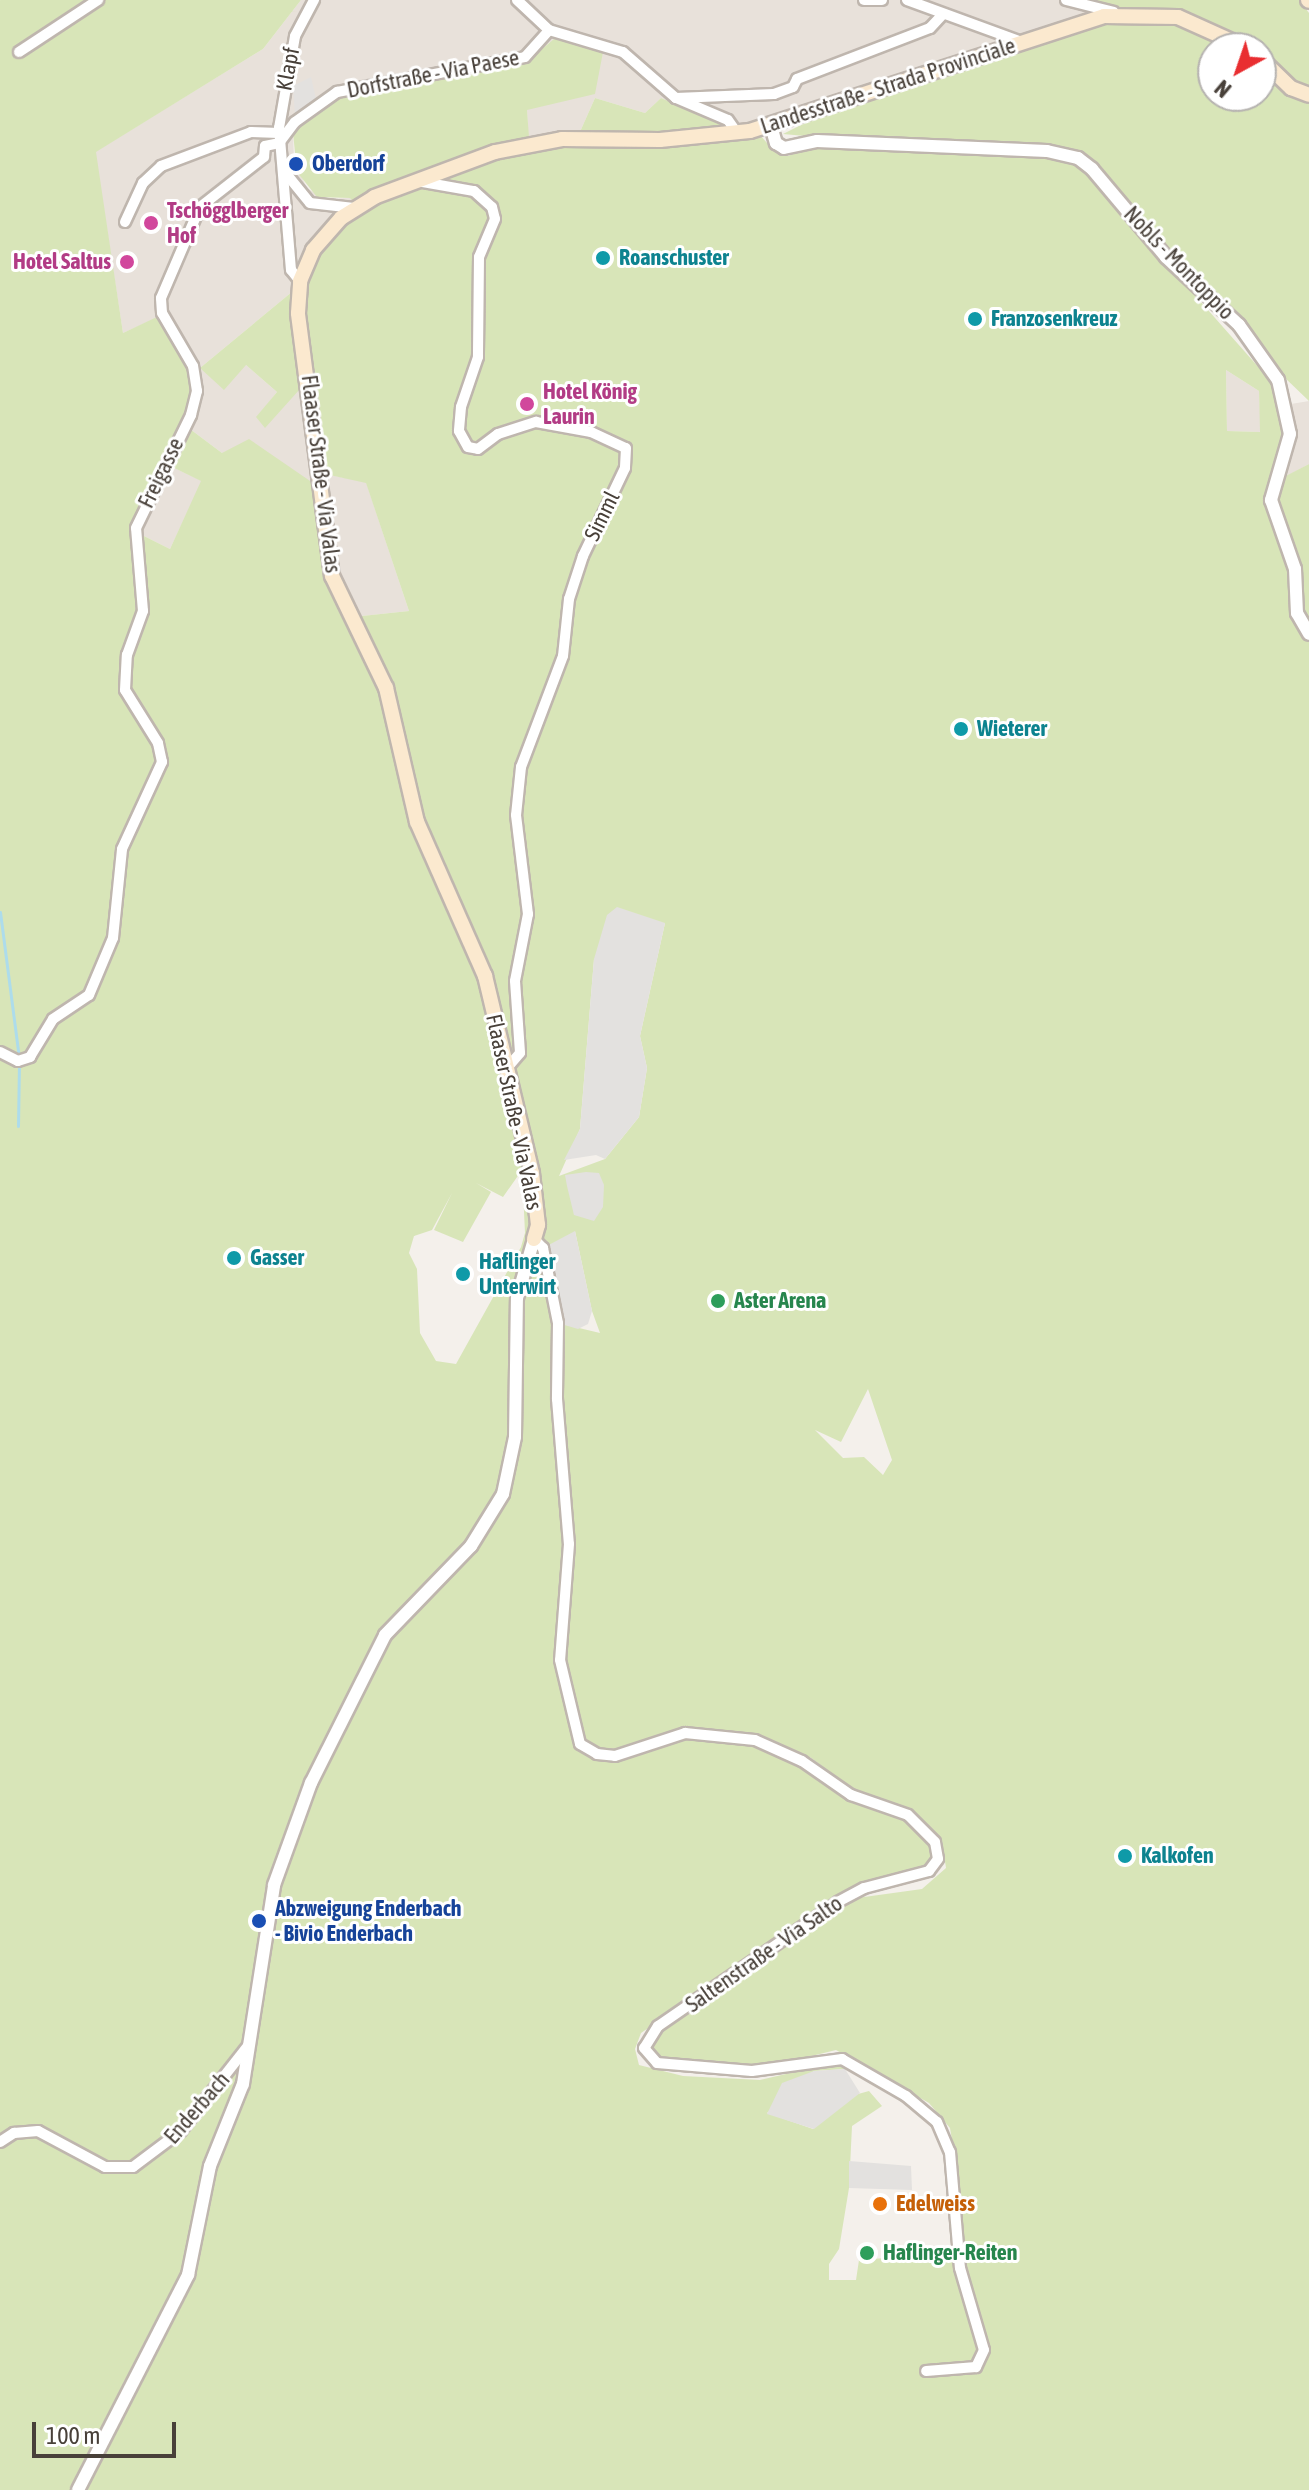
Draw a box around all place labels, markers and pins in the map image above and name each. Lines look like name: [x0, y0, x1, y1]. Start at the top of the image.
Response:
place label: Oberdorf: [312, 151, 385, 177]
marker: Oberdorf: [287, 155, 305, 173]
place label: Tschögglberger Hof: [167, 197, 288, 248]
marker: Tschögglberger Hof: [142, 214, 160, 232]
place label: Roanschuster: [619, 245, 729, 271]
place label: Hotel Saltus: [13, 249, 111, 275]
marker: Roanschuster: [594, 249, 612, 267]
marker: Hotel Saltus: [118, 253, 136, 271]
place label: Franzosenkreuz: [991, 306, 1118, 332]
marker: Franzosenkreuz: [966, 310, 984, 328]
place label: Hotel König Laurin: [543, 378, 637, 430]
marker: Hotel König Laurin: [518, 395, 536, 413]
place label: Wieterer: [977, 716, 1047, 742]
marker: Wieterer: [952, 720, 970, 738]
place label: Gasser: [250, 1245, 304, 1271]
place label: Haflinger Unterwirt: [479, 1248, 556, 1300]
marker: Gasser: [225, 1249, 243, 1267]
marker: Haflinger Unterwirt: [454, 1265, 472, 1283]
place label: Aster Arena: [734, 1288, 826, 1314]
marker: Aster Arena: [709, 1292, 727, 1310]
place label: Kalkofen: [1141, 1843, 1214, 1869]
marker: Kalkofen: [1116, 1847, 1134, 1865]
place label: Abzweigung Enderbach - Bivio Enderbach: [275, 1895, 462, 1946]
marker: Abzweigung Enderbach - Bivio Enderbach: [250, 1912, 268, 1930]
place label: Edelweiss: [896, 2191, 975, 2217]
marker: Edelweiss: [871, 2195, 889, 2213]
place label: Haflinger-Reiten: [883, 2240, 1017, 2266]
marker: Haflinger-Reiten: [858, 2244, 876, 2262]

